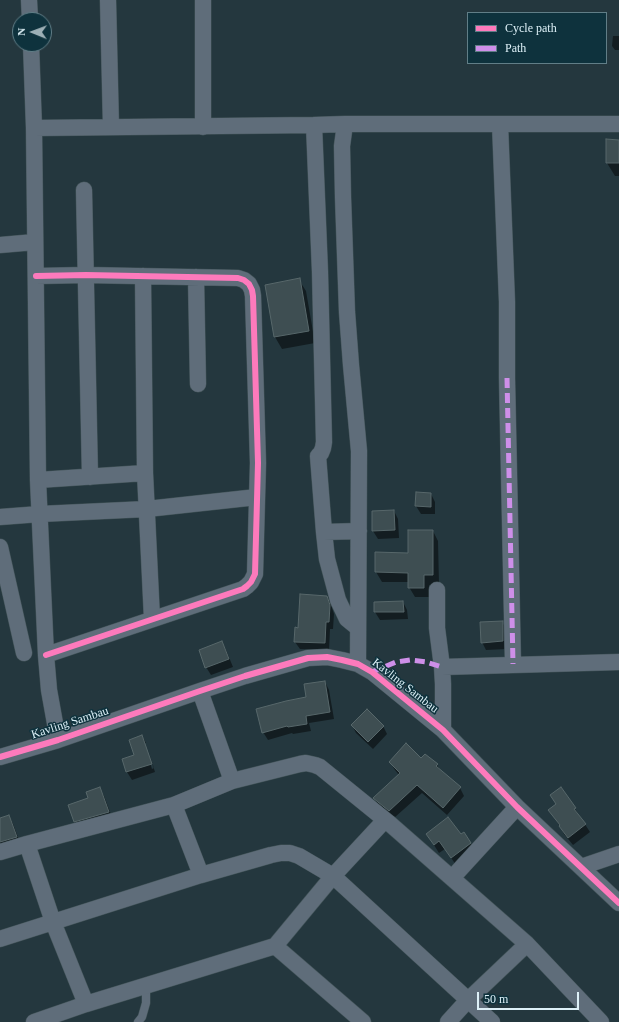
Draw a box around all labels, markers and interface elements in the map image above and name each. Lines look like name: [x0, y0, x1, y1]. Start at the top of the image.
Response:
north arrow: [12, 12, 52, 52]
legend: [467, 12, 607, 64]
text: Cycle path: [505, 21, 557, 35]
text: N: [15, 28, 27, 36]
text: Path: [505, 41, 526, 55]
street label: Kavling Sambau: [369, 656, 441, 716]
street label: Kavling Sambau: [30, 704, 110, 742]
scale bar: [479, 984, 581, 1010]
text: 50 m: [484, 992, 508, 1006]

